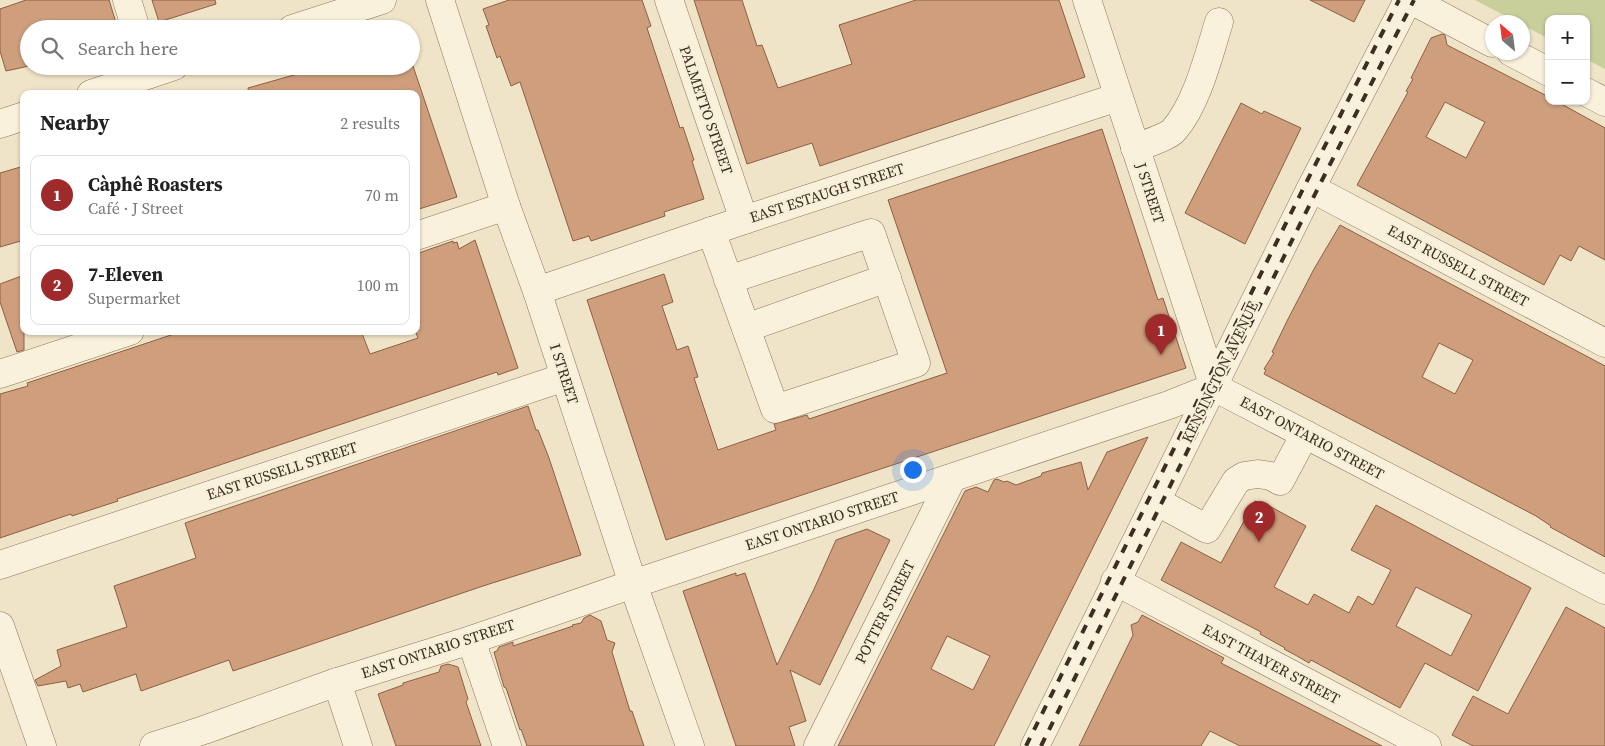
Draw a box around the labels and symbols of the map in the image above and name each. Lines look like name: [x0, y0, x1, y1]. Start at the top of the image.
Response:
north arrow: [1485, 15, 1530, 60]
street label: PALMETTO STREET: [675, 43, 738, 177]
street label: EAST ESTAUGH STREET: [747, 158, 907, 227]
street label: J STREET: [1131, 159, 1170, 226]
street label: EAST RUSSELL STREET: [1384, 219, 1533, 312]
street label: KENSINGTON AVENUE: [1176, 297, 1263, 446]
pin: 1: [1145, 314, 1177, 355]
street label: I STREET: [545, 341, 584, 407]
street label: EAST ONTARIO STREET: [1236, 391, 1388, 485]
street label: EAST RUSSELL STREET: [204, 436, 360, 505]
your location: [900, 457, 926, 483]
street label: EAST ONTARIO STREET: [742, 486, 901, 555]
pin: 2: [1243, 501, 1275, 542]
street label: POTTER STREET: [849, 556, 920, 667]
street label: EAST ONTARIO STREET: [358, 614, 517, 683]
street label: EAST THAYER STREET: [1199, 618, 1344, 709]

